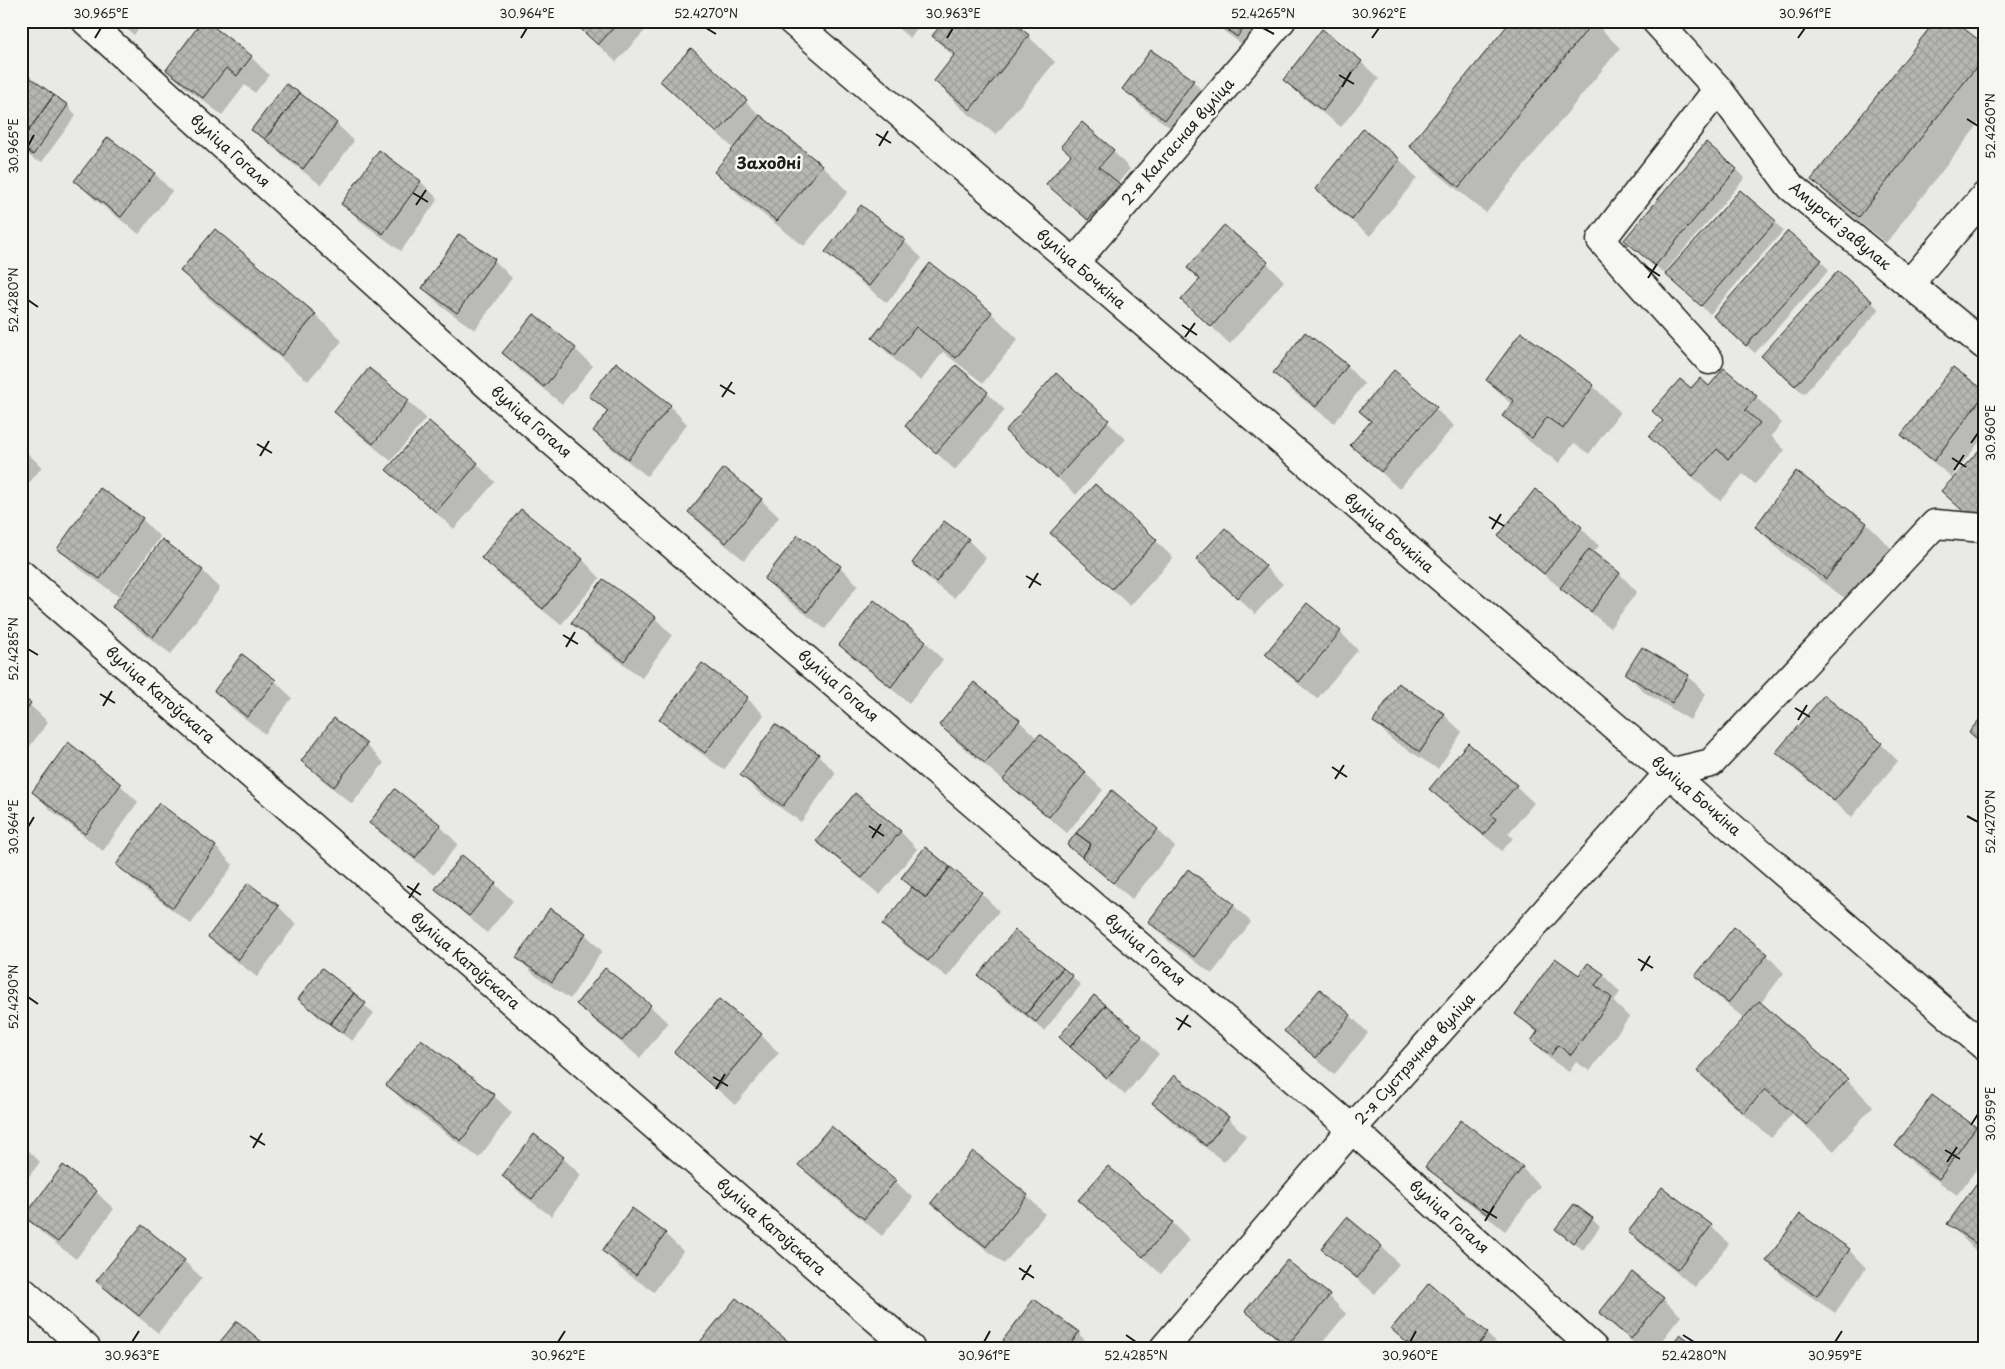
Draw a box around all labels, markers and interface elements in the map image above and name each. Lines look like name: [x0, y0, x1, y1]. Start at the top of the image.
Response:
text: 30.965°E: [73, 4, 129, 22]
text: 30.964°E: [499, 4, 555, 22]
text: 52.4270°N: [674, 4, 738, 22]
text: 30.963°E: [925, 4, 981, 22]
text: 52.4265°N: [1231, 4, 1295, 22]
text: 30.962°E: [1351, 4, 1407, 22]
text: 30.961°E: [1778, 4, 1832, 22]
street label: 2-я Калгасная вуліца: [1115, 72, 1239, 210]
text: 52.4260°N: [1981, 93, 1999, 159]
street label: вуліца Гогаля: [186, 108, 276, 192]
text: 30.965°E: [4, 118, 22, 174]
district label: Заходні: [736, 150, 801, 174]
street label: Амурскі завулак: [1785, 175, 1897, 275]
street label: вуліца Бочкіна: [1032, 222, 1132, 314]
text: 52.4280°N: [4, 267, 22, 333]
street label: вуліца Гогаля: [486, 379, 578, 463]
text: 30.960°E: [1981, 405, 1999, 461]
street label: вуліца Бочкіна: [1340, 486, 1440, 578]
text: 52.4285°N: [4, 617, 22, 681]
street label: вуліца Катоўскага: [101, 640, 221, 748]
street label: вуліца Гогаля: [793, 643, 885, 727]
street label: вуліца Бочкіна: [1647, 749, 1747, 841]
text: 52.4270°N: [1981, 790, 1999, 854]
text: 30.964°E: [4, 799, 22, 855]
street label: вуліца Катоўскага: [406, 906, 526, 1014]
street label: вуліца Гогаля: [1100, 907, 1192, 991]
text: 52.4290°N: [4, 965, 22, 1029]
street label: 2-я Сустрэчная вуліца: [1348, 986, 1480, 1129]
text: 30.959°E: [1981, 1087, 1999, 1141]
street label: вуліца Катоўскага: [712, 1172, 832, 1280]
street label: вуліца Гогаля: [1405, 1174, 1495, 1258]
text: 30.963°E: [104, 1346, 160, 1364]
text: 30.962°E: [530, 1346, 586, 1364]
text: 30.961°E: [957, 1346, 1011, 1364]
text: 52.4285°N: [1104, 1346, 1168, 1364]
text: 30.960°E: [1382, 1346, 1438, 1364]
text: 52.4280°N: [1661, 1346, 1727, 1364]
text: 30.959°E: [1808, 1346, 1862, 1364]

